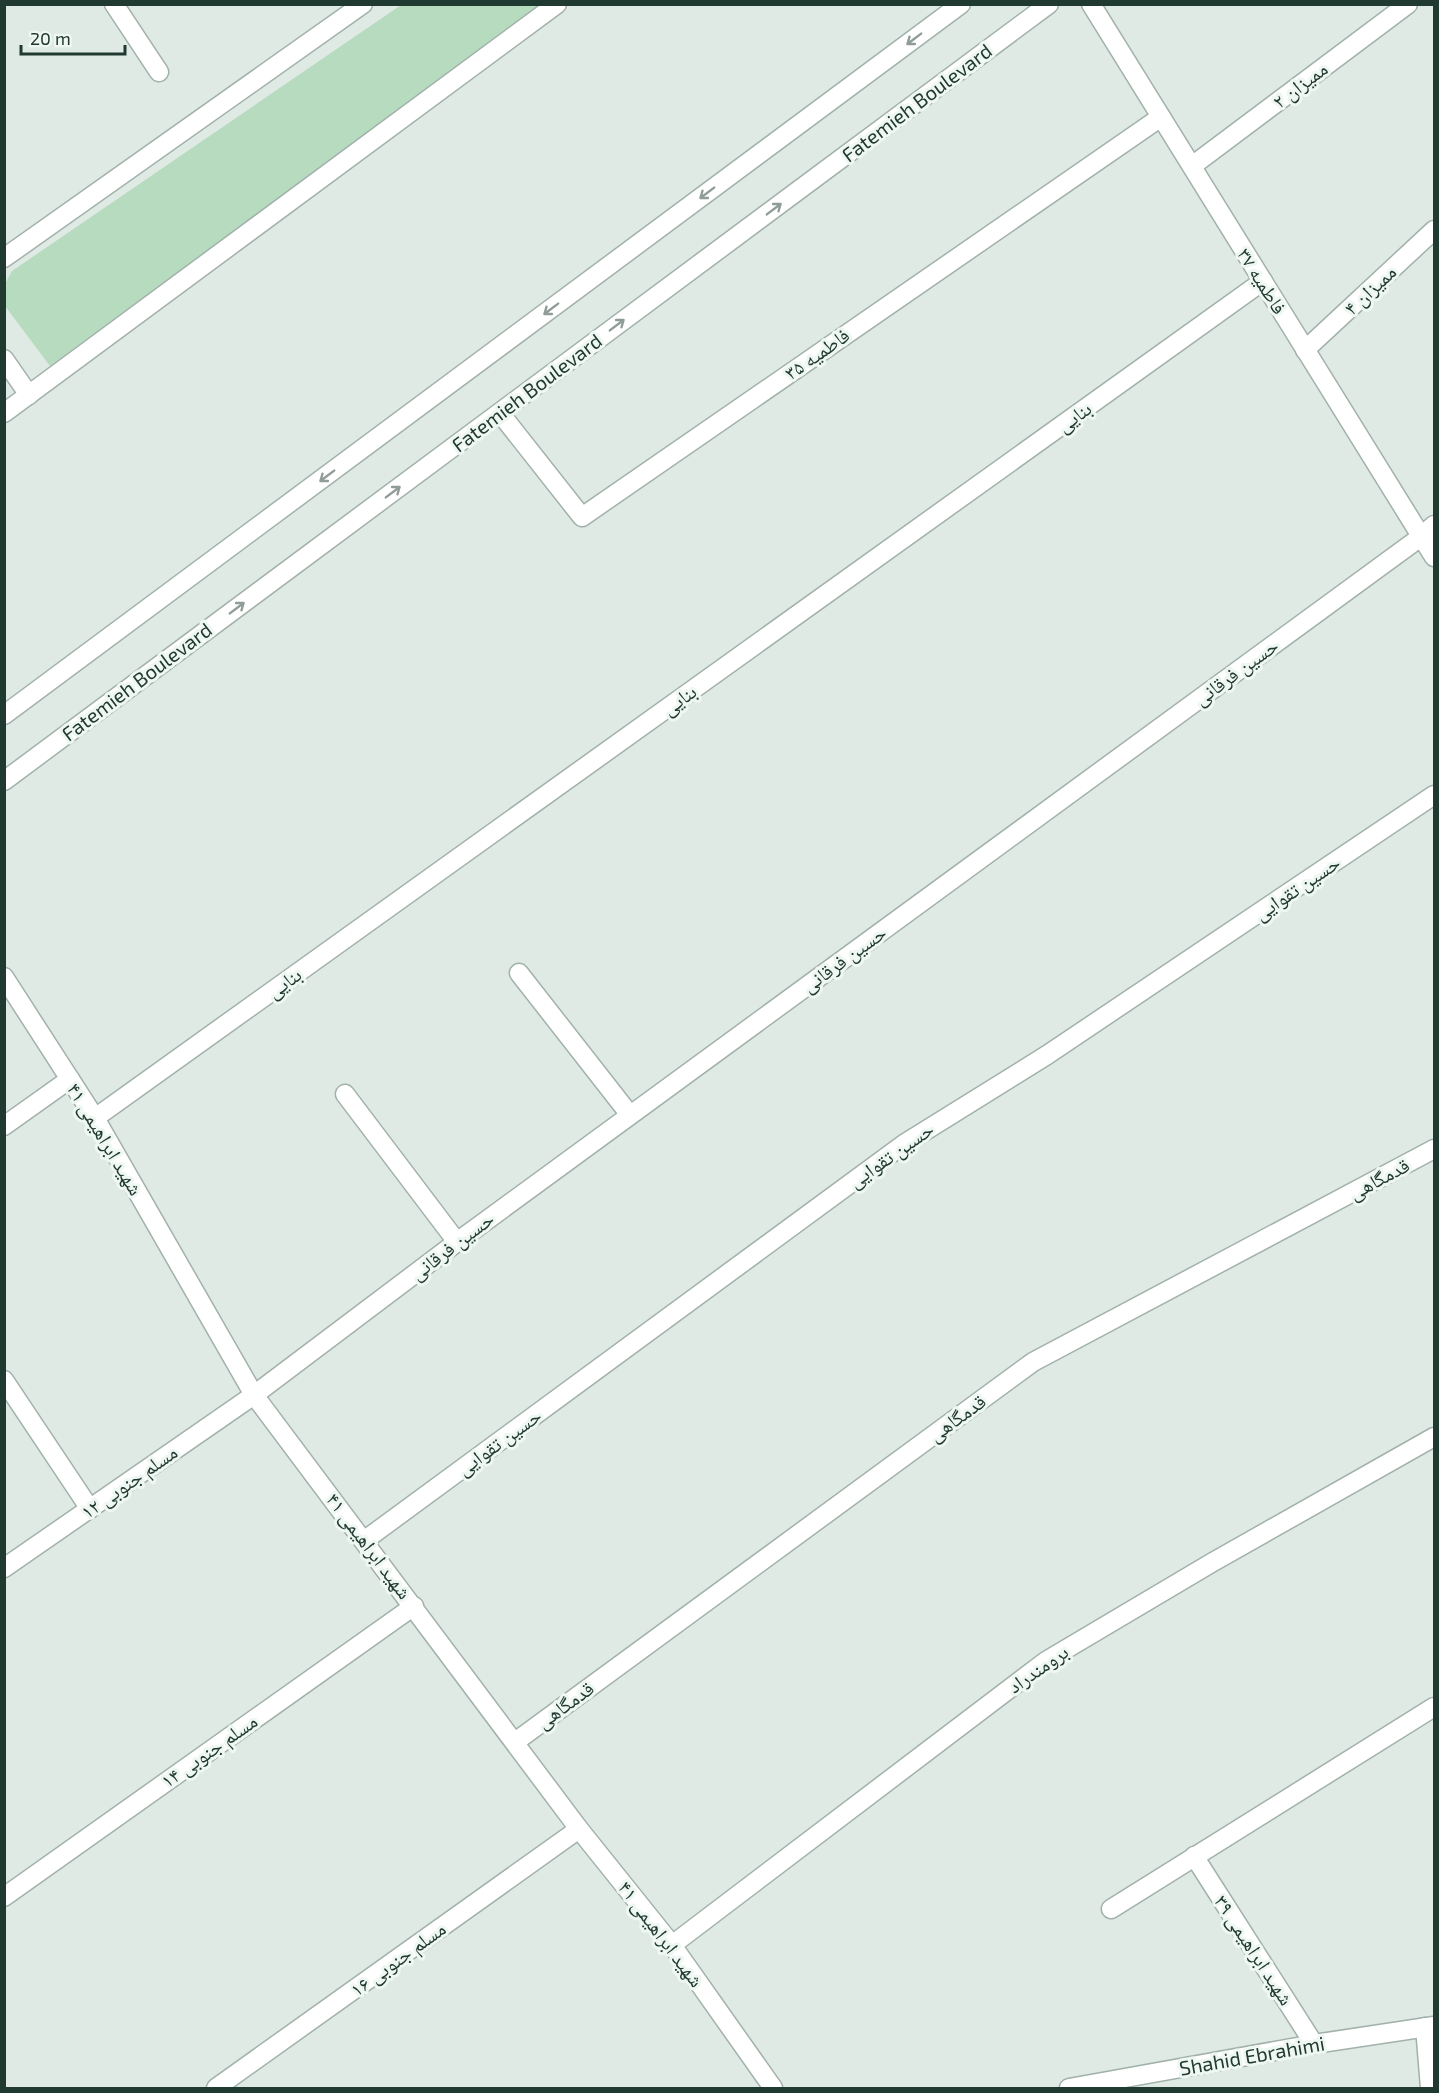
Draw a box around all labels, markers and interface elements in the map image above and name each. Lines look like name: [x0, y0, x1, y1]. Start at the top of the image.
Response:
scale bar: [21, 18, 124, 56]
text: 20 m: [30, 27, 71, 49]
one-way arrow: [907, 33, 923, 46]
street label: Fatemieh Boulevard: [837, 38, 996, 166]
street label: ممیزان ۲: [1267, 56, 1332, 113]
one-way arrow: [700, 187, 716, 199]
one-way arrow: [765, 203, 781, 215]
street label: فاطمیه ۳۷: [1233, 243, 1293, 318]
street label: ممیزان ۴: [1338, 259, 1401, 320]
one-way arrow: [543, 303, 559, 316]
one-way arrow: [609, 319, 625, 332]
street label: فاطمیه ۳۵: [779, 322, 854, 384]
street label: Fatemieh Boulevard: [447, 328, 606, 456]
street label: بنایی: [1051, 396, 1096, 438]
one-way arrow: [319, 469, 335, 482]
one-way arrow: [385, 485, 401, 498]
one-way arrow: [228, 602, 244, 614]
street label: Fatemieh Boulevard: [57, 617, 216, 745]
street label: حسین فرقانی: [1189, 632, 1283, 711]
street label: بنایی: [656, 679, 701, 721]
street label: حسین تقوایی: [1249, 849, 1345, 926]
street label: حسین فرقانی: [797, 919, 891, 998]
street label: بنایی: [261, 962, 306, 1004]
street label: شهید ابراهیمی ۴۱: [62, 1078, 149, 1200]
street label: حسین تقوایی: [843, 1116, 939, 1193]
street label: قدمگاهی: [1344, 1152, 1413, 1205]
street label: حسین فرقانی: [405, 1206, 499, 1285]
street label: قدمگاهی: [923, 1388, 990, 1447]
street label: حسین تقوایی: [451, 1402, 546, 1481]
street label: مسلم جنوبی ۱۲: [76, 1439, 183, 1526]
street label: شهید ابراهیمی ۴۱: [321, 1488, 418, 1604]
street label: برومندراد: [1003, 1639, 1073, 1698]
street label: قدمگاهی: [531, 1675, 598, 1734]
street label: مسلم جنوبی ۱۴: [156, 1708, 263, 1795]
street label: شهید ابراهیمی ۴۱: [613, 1876, 710, 1992]
street label: شهید ابراهیمی ۳۹: [1209, 1890, 1299, 2010]
street label: مسلم جنوبی ۱۶: [345, 1916, 451, 2003]
street label: Shahid Ebrahimi: [1177, 2030, 1326, 2080]

